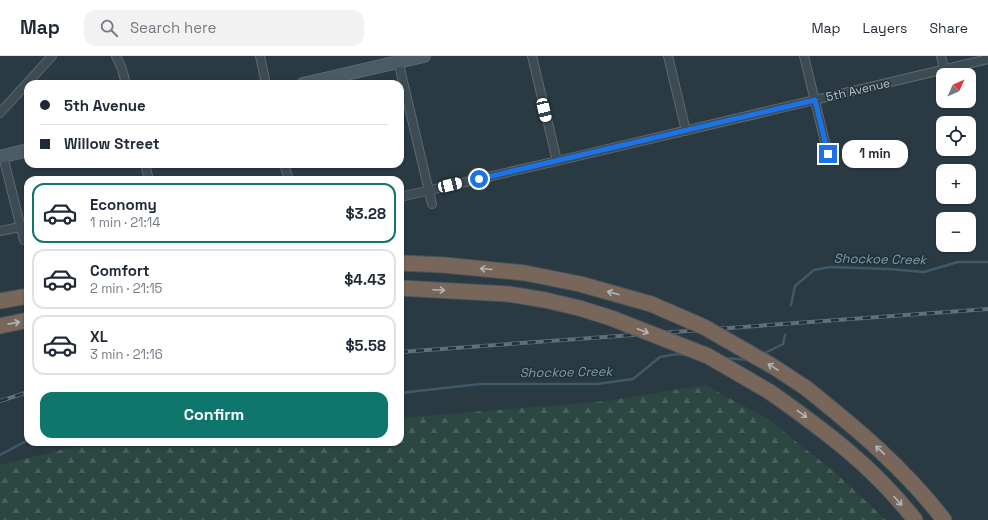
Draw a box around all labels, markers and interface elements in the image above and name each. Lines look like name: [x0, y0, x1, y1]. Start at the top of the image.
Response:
search box: [84, 10, 364, 46]
text: Map: [20, 15, 60, 40]
icon: search: [98, 17, 120, 39]
text: Search here: [130, 18, 216, 37]
text: Map: [811, 19, 841, 37]
text: Layers: [863, 19, 907, 37]
text: Share: [929, 19, 968, 37]
north arrow: [936, 68, 976, 108]
map controls: [936, 68, 976, 252]
street label: 5th Avenue: [824, 75, 892, 105]
text: 5th Avenue: [64, 96, 146, 115]
car: [535, 97, 553, 123]
button: locate: [936, 116, 976, 156]
text: Willow Street: [64, 134, 160, 153]
callout: 1 min: [842, 140, 908, 168]
route end: [819, 145, 837, 163]
text: 1 min: [859, 145, 891, 162]
button: +: [936, 164, 976, 204]
route start: [470, 170, 488, 188]
car: [437, 176, 463, 194]
icon: car: [42, 195, 78, 231]
text: Economy: [90, 195, 157, 214]
text: $3.28: [345, 204, 386, 223]
button: −: [936, 212, 976, 252]
text: 1 min · 21:14: [90, 214, 160, 231]
water label: Shockoe Creek: [833, 250, 929, 268]
icon: car: [42, 261, 78, 297]
text: Comfort: [90, 261, 150, 280]
one-way arrow: [480, 265, 493, 273]
text: $4.43: [344, 270, 386, 289]
text: 2 min · 21:15: [90, 280, 162, 297]
one-way arrow: [432, 287, 445, 294]
one-way arrow: [607, 289, 620, 297]
one-way arrow: [7, 319, 20, 327]
icon: car: [42, 327, 78, 363]
text: XL: [90, 327, 108, 346]
one-way arrow: [636, 327, 648, 335]
text: $5.58: [345, 336, 386, 355]
text: 3 min · 21:16: [90, 346, 163, 363]
one-way arrow: [767, 362, 779, 370]
water label: Shockoe Creek: [519, 363, 615, 381]
button: Confirm: [40, 392, 388, 438]
one-way arrow: [796, 410, 807, 418]
one-way arrow: [874, 446, 885, 455]
one-way arrow: [894, 495, 903, 506]

